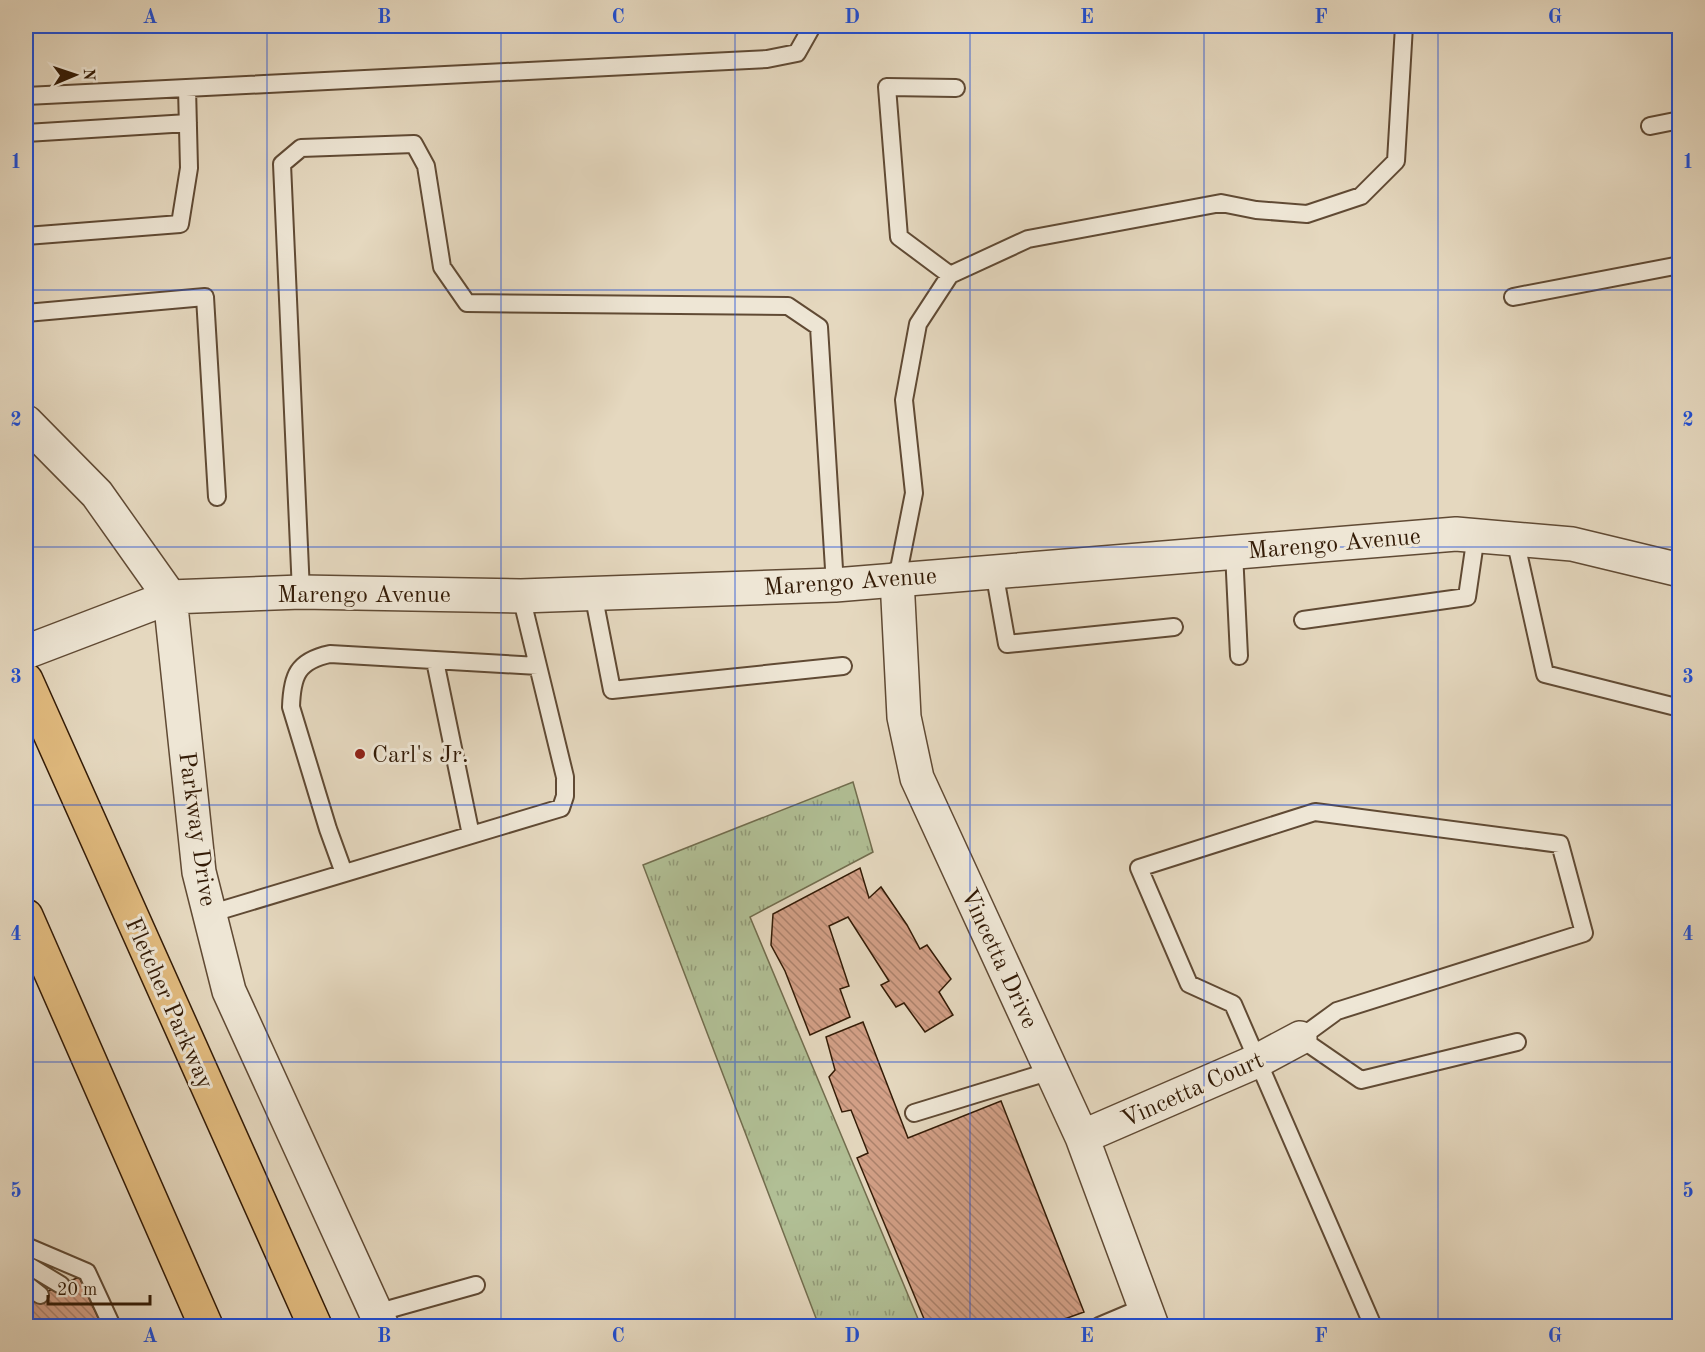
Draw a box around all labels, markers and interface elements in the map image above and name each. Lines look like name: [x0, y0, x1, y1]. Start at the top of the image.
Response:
text: A: [142, 8, 158, 28]
text: B: [377, 8, 391, 28]
text: C: [611, 8, 625, 28]
text: D: [844, 8, 860, 28]
text: E: [1080, 8, 1094, 28]
text: F: [1314, 8, 1328, 28]
text: G: [1548, 8, 1562, 28]
north arrow: [45, 45, 105, 105]
text: N: [80, 68, 96, 82]
text: 1: [10, 153, 22, 173]
text: 1: [1682, 153, 1694, 173]
text: 2: [10, 411, 22, 431]
text: 2: [1682, 411, 1694, 431]
street label: Marengo Avenue: [1247, 525, 1422, 565]
street label: Marengo Avenue: [763, 565, 938, 601]
street label: Marengo Avenue: [277, 584, 451, 608]
text: 3: [10, 668, 22, 688]
text: 3: [1682, 668, 1694, 688]
place label: Carl's Jr.: [372, 744, 469, 768]
marker: Carl's Jr.: [353, 747, 367, 761]
street label: Parkway Drive: [173, 750, 219, 908]
street label: Vincetta Drive: [955, 885, 1041, 1033]
street label: Fletcher Parkway: [120, 915, 217, 1093]
text: 4: [10, 925, 22, 945]
text: 4: [1682, 925, 1694, 945]
street label: Vincetta Court: [1118, 1049, 1268, 1133]
text: 5: [10, 1181, 22, 1202]
text: 5: [1682, 1181, 1694, 1202]
scale bar: [48, 1268, 150, 1306]
text: 20 m: [57, 1281, 97, 1299]
text: A: [142, 1327, 158, 1347]
text: B: [377, 1327, 391, 1347]
text: C: [611, 1327, 625, 1347]
text: D: [844, 1327, 860, 1347]
text: E: [1080, 1327, 1094, 1347]
text: F: [1314, 1327, 1328, 1347]
text: G: [1548, 1327, 1562, 1347]

